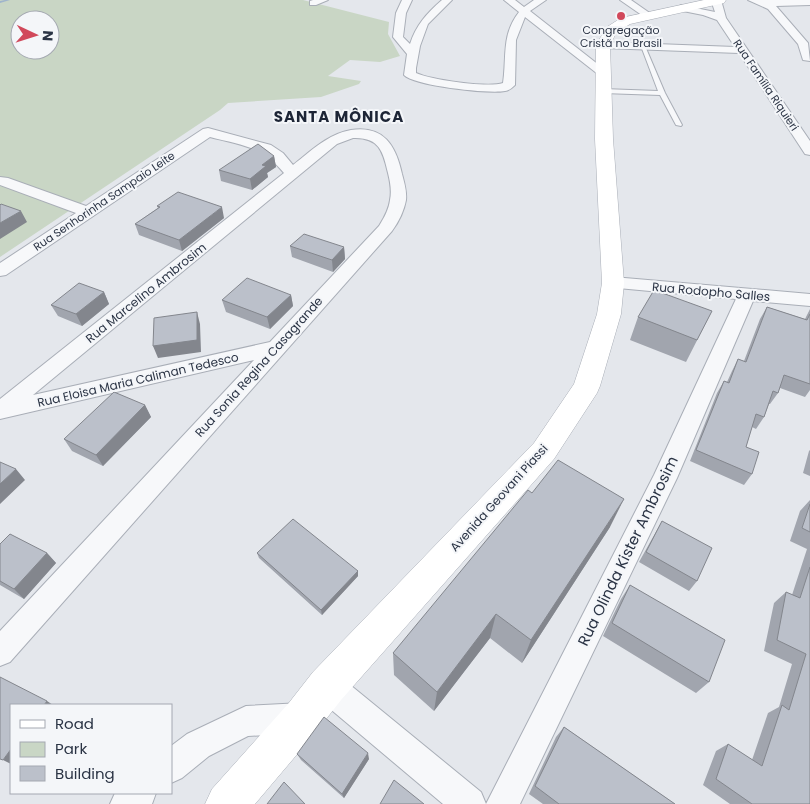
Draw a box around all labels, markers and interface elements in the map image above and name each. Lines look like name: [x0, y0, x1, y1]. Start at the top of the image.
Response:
north arrow: [10, 10, 60, 60]
marker: Congregação Cristã no Brasil: [615, 10, 627, 22]
place label: Congregação Cristã no Brasil: [580, 22, 662, 51]
text: N: [38, 30, 58, 42]
street label: Rua Família Riquieri: [729, 36, 803, 134]
district label: SANTA MÔNICA: [274, 106, 404, 127]
street label: Rua Senhorinha Sampaio Leite: [30, 147, 178, 255]
street label: Rua Marcelino Ambrosim: [82, 239, 210, 347]
street label: Rua Rodopho Salles: [651, 278, 771, 305]
street label: Rua Sonia Regina Casagrande: [191, 293, 326, 441]
street label: Rua Eloisa Maria Caliman Tedesco: [36, 348, 241, 411]
street label: Avenida Geovani Piassi: [446, 440, 551, 555]
street label: Rua Olinda Kister Ambrosim: [572, 452, 683, 649]
legend: [10, 704, 172, 794]
text: Road: [55, 713, 94, 734]
text: Park: [55, 738, 87, 759]
text: Building: [55, 763, 115, 784]

